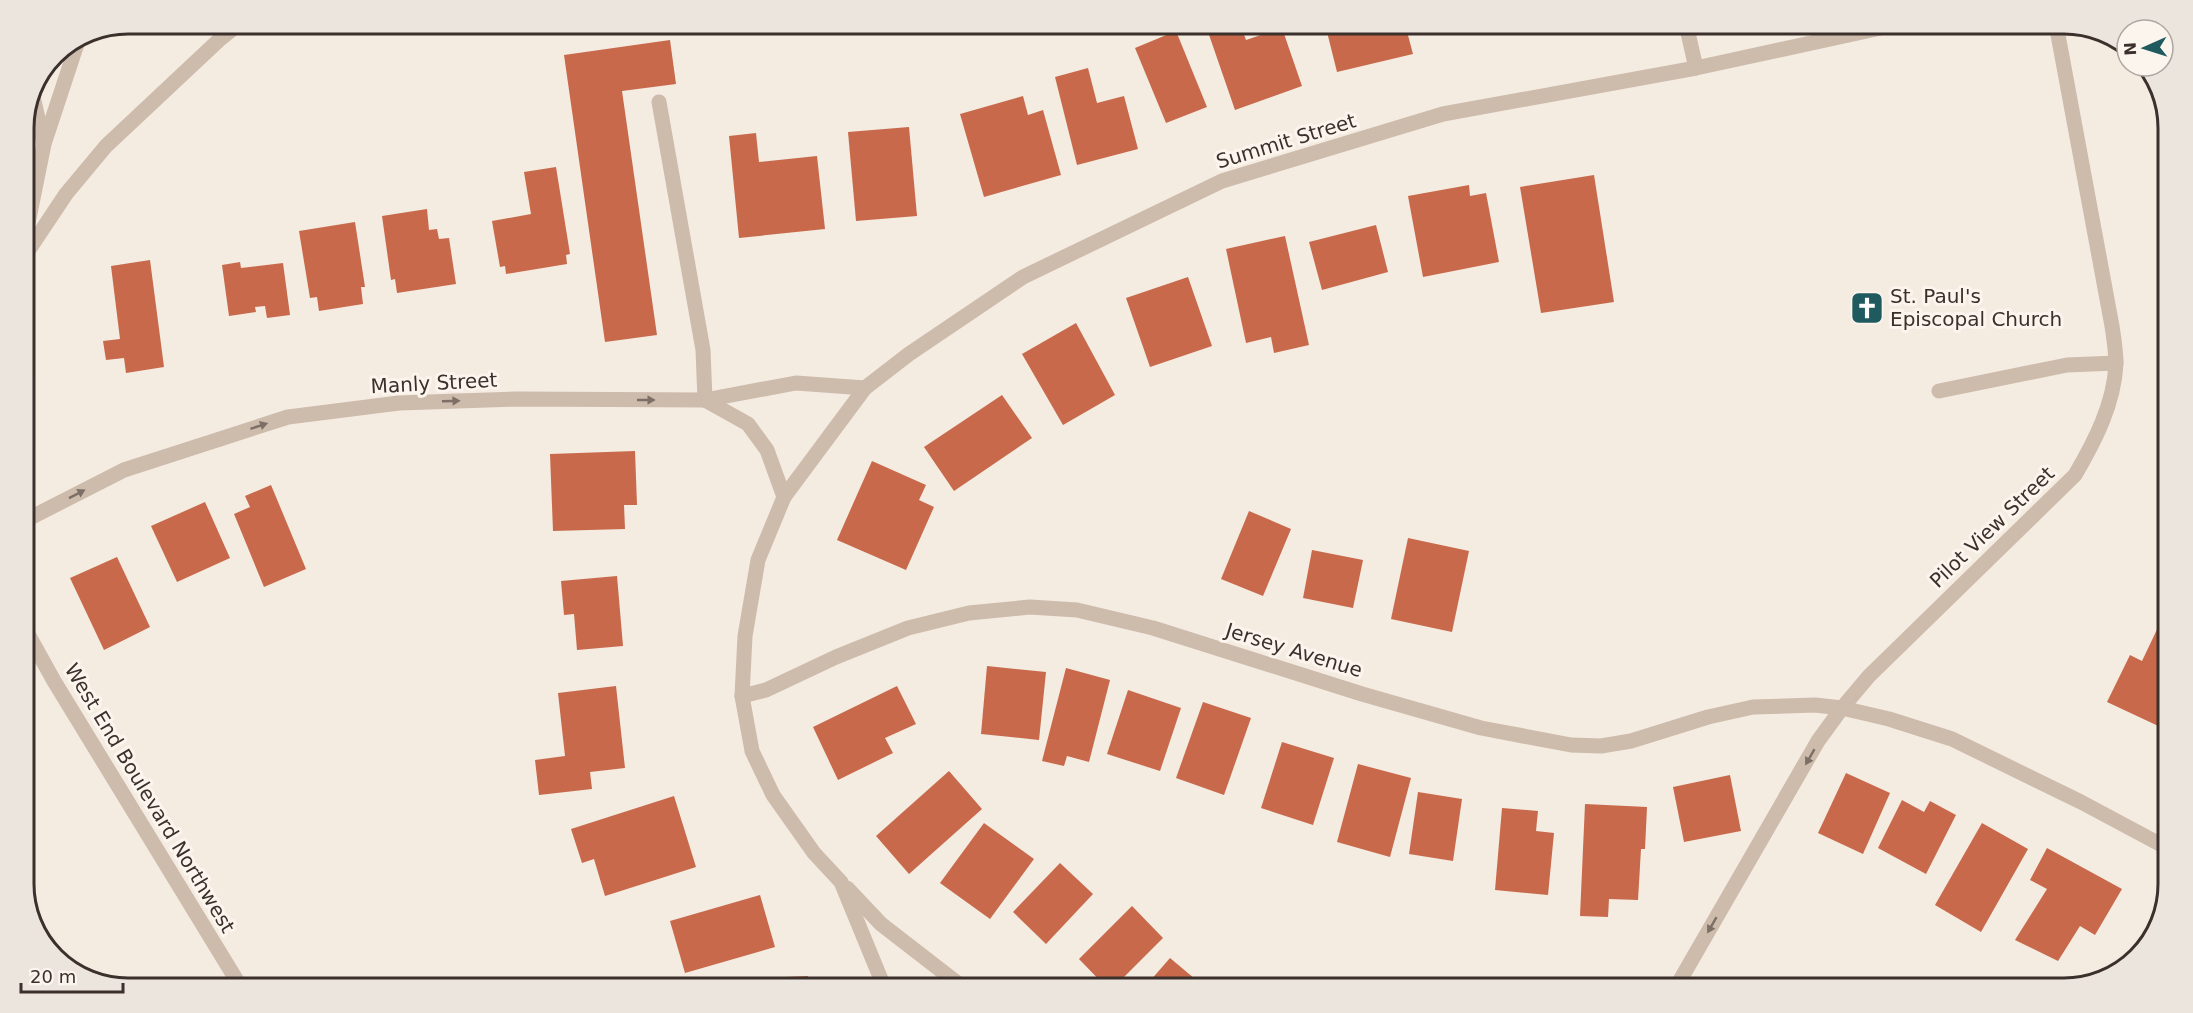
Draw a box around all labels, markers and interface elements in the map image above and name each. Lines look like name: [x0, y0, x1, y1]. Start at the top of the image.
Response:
north arrow: [2115, 18, 2175, 78]
text: N: [2121, 42, 2140, 56]
street label: Summit Street: [1213, 108, 1359, 174]
place label: St. Paul's Episcopal Church: [1890, 284, 2062, 331]
church icon: St. Paul's Episcopal Church: [1849, 290, 1885, 326]
street label: Manly Street: [370, 368, 498, 398]
one-way arrow: [637, 395, 656, 405]
one-way arrow: [442, 397, 461, 406]
one-way arrow: [250, 421, 268, 431]
street label: Pilot View Street: [1925, 461, 2059, 593]
one-way arrow: [68, 490, 85, 499]
street label: Jersey Avenue: [1221, 617, 1365, 682]
street label: West End Boulevard Northwest: [60, 659, 240, 937]
one-way arrow: [1804, 749, 1815, 765]
one-way arrow: [1707, 917, 1717, 934]
scale bar: [21, 956, 123, 994]
text: 20 m: [30, 966, 76, 987]

